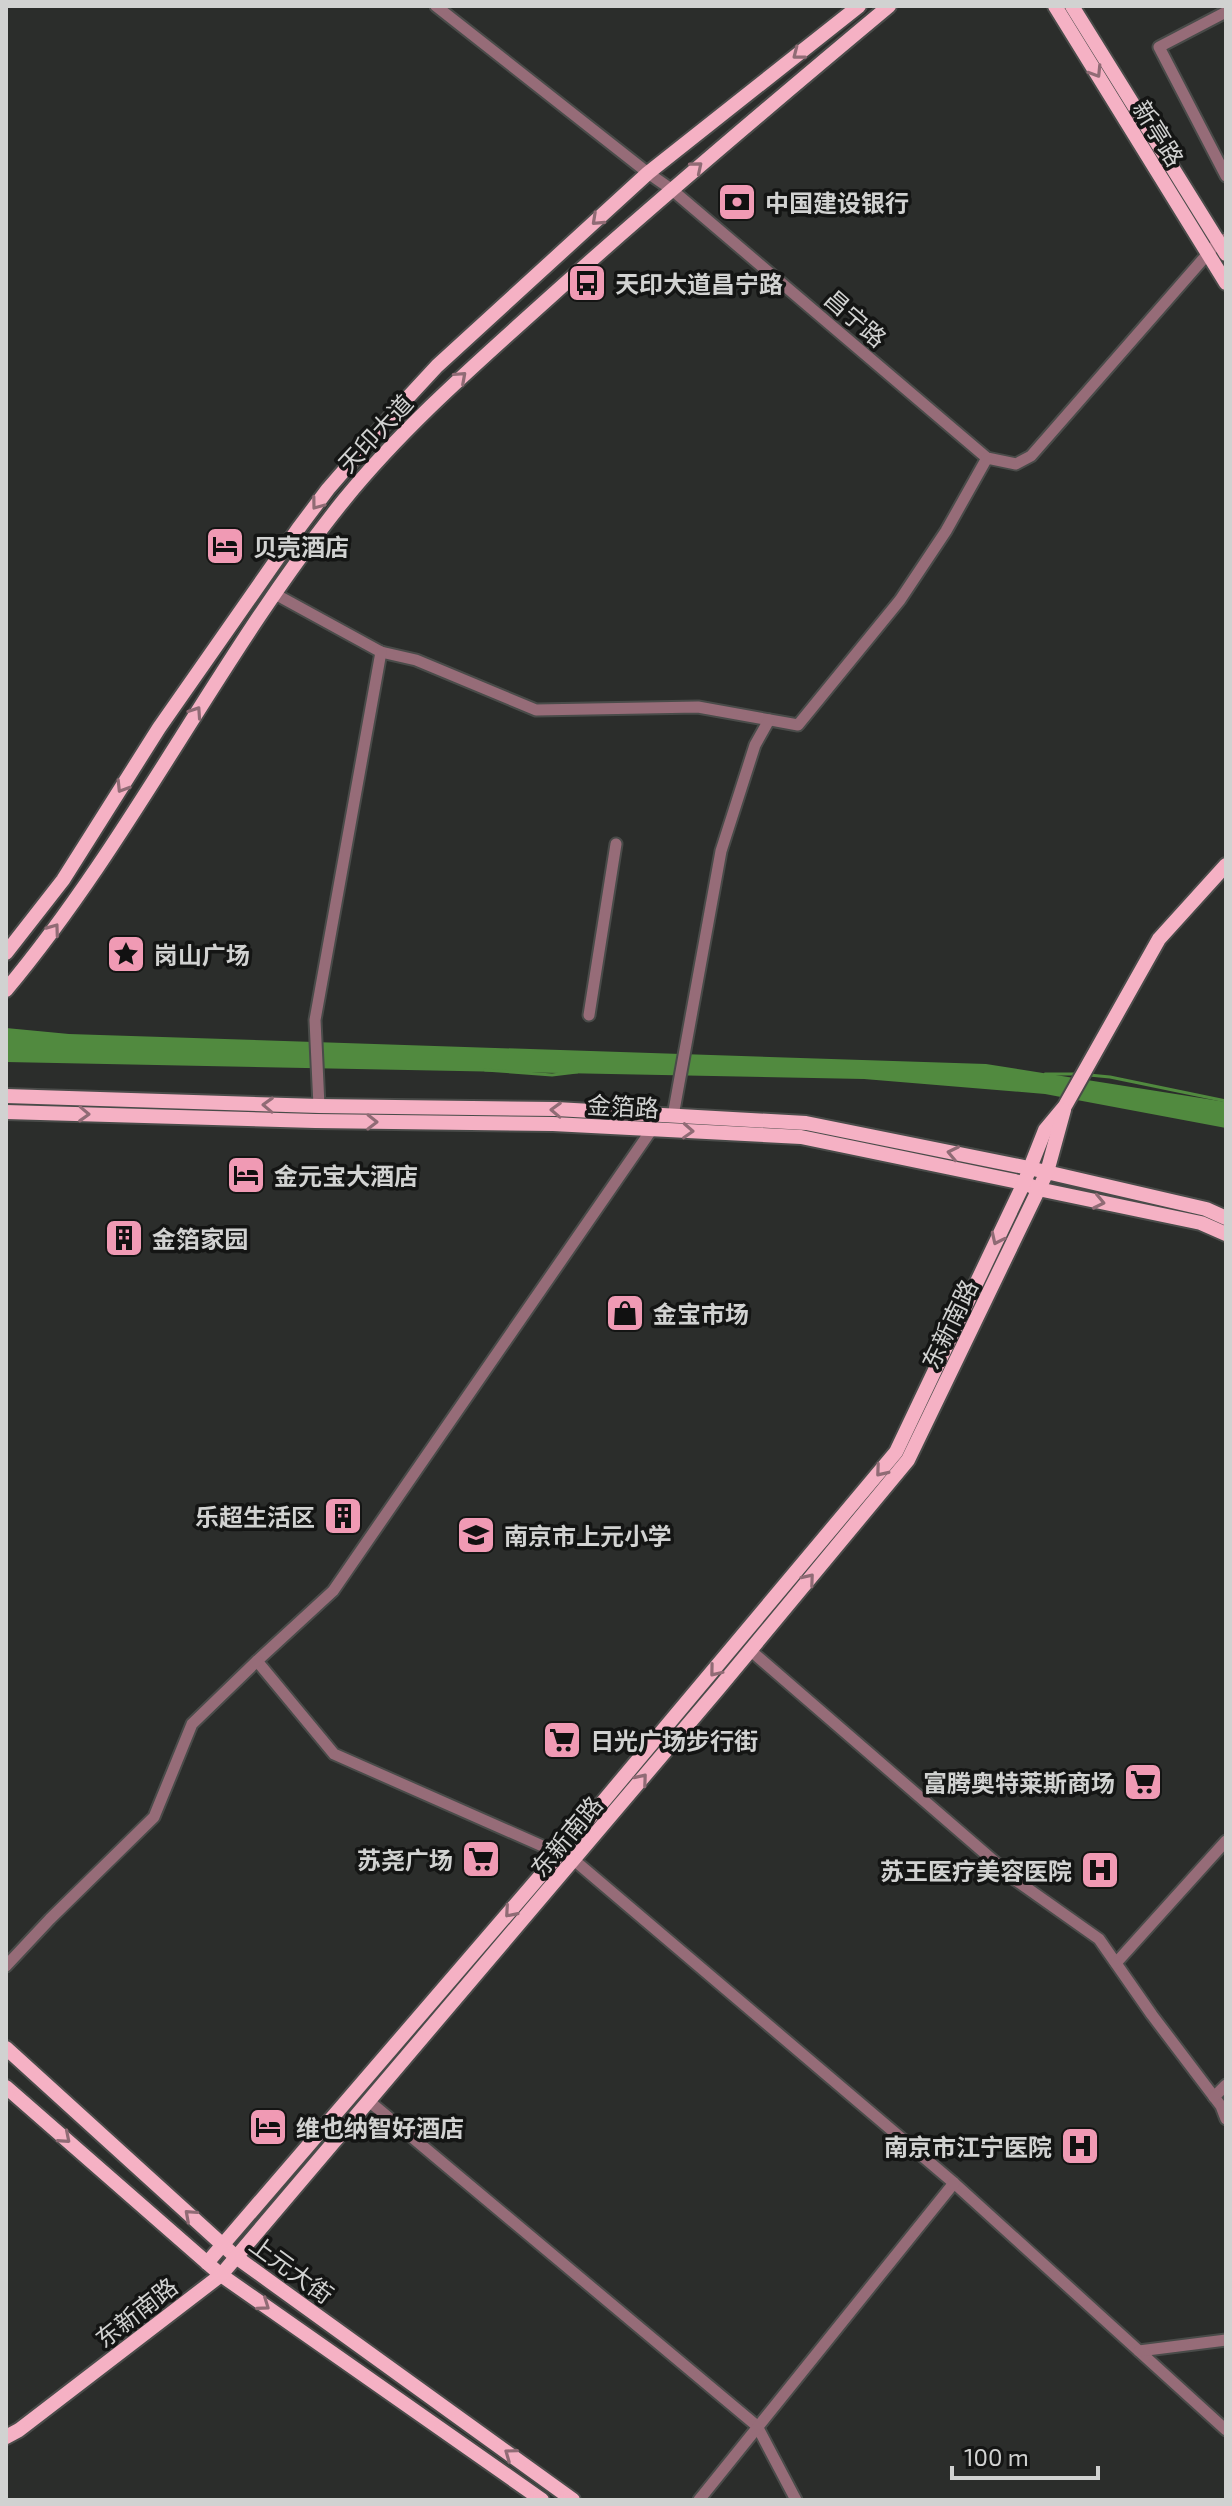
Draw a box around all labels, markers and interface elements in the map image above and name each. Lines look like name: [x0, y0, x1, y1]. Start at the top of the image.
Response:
one-way arrow: [792, 45, 807, 59]
one-way arrow: [1086, 63, 1102, 78]
street label: 新亭路: [1128, 95, 1190, 171]
one-way arrow: [688, 162, 703, 177]
bank icon: 中国建设银行: [716, 181, 758, 223]
place label: 中国建设银行: [765, 188, 909, 217]
one-way arrow: [592, 210, 606, 225]
bus stop icon: 天印大道昌宁路: [566, 262, 608, 304]
place label: 天印大道昌宁路: [615, 269, 783, 298]
street label: 昌宁路: [819, 283, 893, 353]
one-way arrow: [452, 372, 467, 387]
street label: 天印大道: [332, 388, 418, 478]
one-way arrow: [312, 495, 326, 510]
hotel icon: 贝壳酒店: [204, 525, 246, 567]
place label: 贝壳酒店: [253, 532, 349, 561]
one-way arrow: [187, 706, 202, 720]
one-way arrow: [116, 778, 131, 793]
one-way arrow: [45, 923, 59, 938]
place icon: 岗山广场: [105, 933, 147, 975]
place label: 岗山广场: [154, 940, 250, 969]
street label: 金箔路: [586, 1090, 660, 1122]
one-way arrow: [261, 1096, 274, 1113]
one-way arrow: [549, 1101, 562, 1118]
one-way arrow: [78, 1106, 91, 1123]
one-way arrow: [366, 1113, 379, 1131]
one-way arrow: [682, 1122, 695, 1139]
one-way arrow: [946, 1145, 959, 1162]
hotel icon: 金元宝大酒店: [225, 1154, 267, 1196]
place label: 金元宝大酒店: [274, 1161, 418, 1190]
one-way arrow: [1092, 1193, 1105, 1210]
building icon: 金箔家园: [103, 1217, 145, 1259]
place label: 金箔家园: [152, 1224, 248, 1253]
one-way arrow: [991, 1231, 1007, 1245]
street label: 东新南路: [915, 1275, 983, 1373]
shop icon: 金宝市场: [604, 1292, 646, 1334]
place label: 金宝市场: [653, 1299, 749, 1328]
one-way arrow: [876, 1462, 890, 1477]
building icon: 乐超生活区: [322, 1495, 364, 1537]
place label: 乐超生活区: [195, 1502, 315, 1531]
school or university icon: 南京市上元小学: [455, 1514, 497, 1556]
place label: 南京市上元小学: [504, 1521, 672, 1550]
one-way arrow: [799, 1574, 814, 1588]
one-way arrow: [710, 1662, 725, 1676]
supermarket icon: 日光广场步行街: [541, 1719, 583, 1761]
place label: 日光广场步行街: [590, 1726, 758, 1755]
supermarket icon: 富腾奥特莱斯商场: [1122, 1761, 1164, 1803]
place label: 富腾奥特莱斯商场: [923, 1768, 1115, 1797]
one-way arrow: [632, 1773, 647, 1788]
street label: 东新南路: [524, 1790, 608, 1882]
supermarket icon: 苏尧广场: [460, 1838, 502, 1880]
place label: 苏尧广场: [357, 1845, 453, 1874]
hospital icon: 苏王医疗美容医院: [1079, 1849, 1121, 1891]
place label: 苏王医疗美容医院: [880, 1856, 1072, 1885]
one-way arrow: [505, 1902, 520, 1917]
hotel icon: 维也纳智好酒店: [247, 2106, 289, 2148]
place label: 维也纳智好酒店: [296, 2113, 464, 2142]
hospital icon: 南京市江宁医院: [1059, 2125, 1101, 2167]
one-way arrow: [55, 2128, 70, 2143]
place label: 南京市江宁医院: [884, 2132, 1052, 2161]
one-way arrow: [185, 2210, 199, 2224]
street label: 上元大街: [245, 2229, 339, 2309]
street label: 东新南路: [89, 2271, 183, 2353]
one-way arrow: [255, 2295, 269, 2310]
scale bar: [952, 2430, 1098, 2480]
text: 100 m: [964, 2442, 1029, 2471]
one-way arrow: [505, 2450, 519, 2464]

